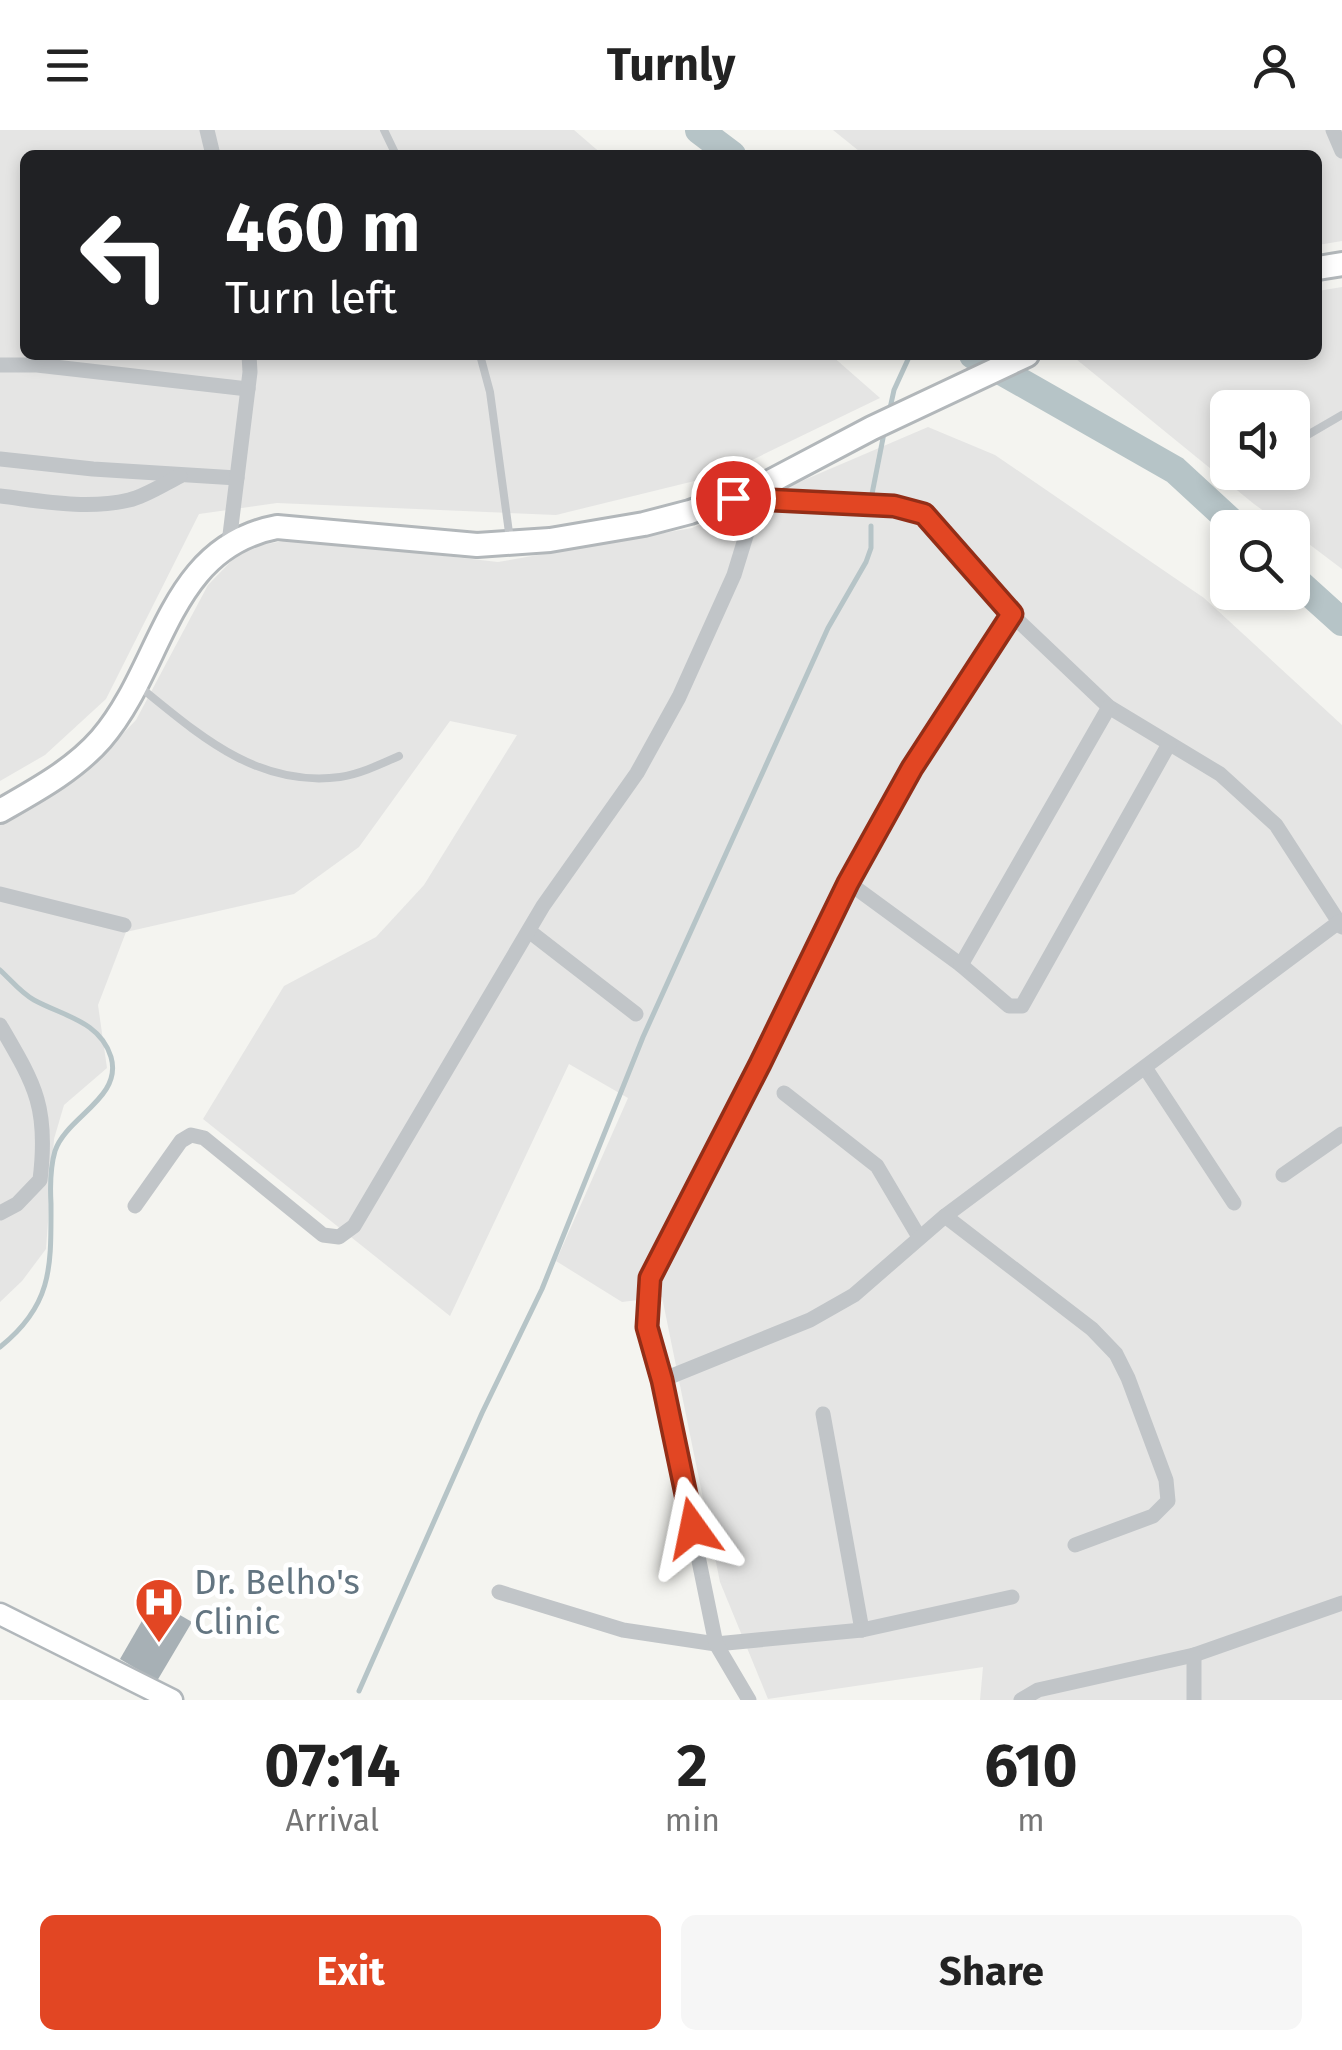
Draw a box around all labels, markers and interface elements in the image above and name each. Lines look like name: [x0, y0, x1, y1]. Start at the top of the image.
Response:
icon: menu: [40, 38, 95, 93]
text: Turnly: [607, 38, 735, 92]
icon: person: [1247, 38, 1302, 93]
text: 460 m: [225, 186, 421, 270]
icon: left: [60, 190, 190, 320]
text: Turn left: [225, 271, 397, 325]
map controls: [1210, 390, 1310, 610]
button: sound: [1210, 390, 1310, 490]
pin: [691, 456, 776, 541]
icon: arrive: [706, 471, 761, 526]
button: search: [1210, 510, 1310, 610]
position arrow: [641, 1476, 745, 1580]
place label: Dr. Belho's Clinic: [194, 1561, 360, 1643]
hospital icon: Dr. Belho's Clinic: [133, 1576, 185, 1644]
text: 07:14: [264, 1730, 400, 1802]
text: 2: [677, 1730, 708, 1802]
text: 610: [984, 1730, 1078, 1802]
text: Arrival: [285, 1801, 379, 1839]
text: min: [665, 1801, 720, 1839]
text: m: [1017, 1801, 1045, 1839]
button: Exit: [40, 1915, 661, 2030]
button: Share: [681, 1915, 1302, 2030]

